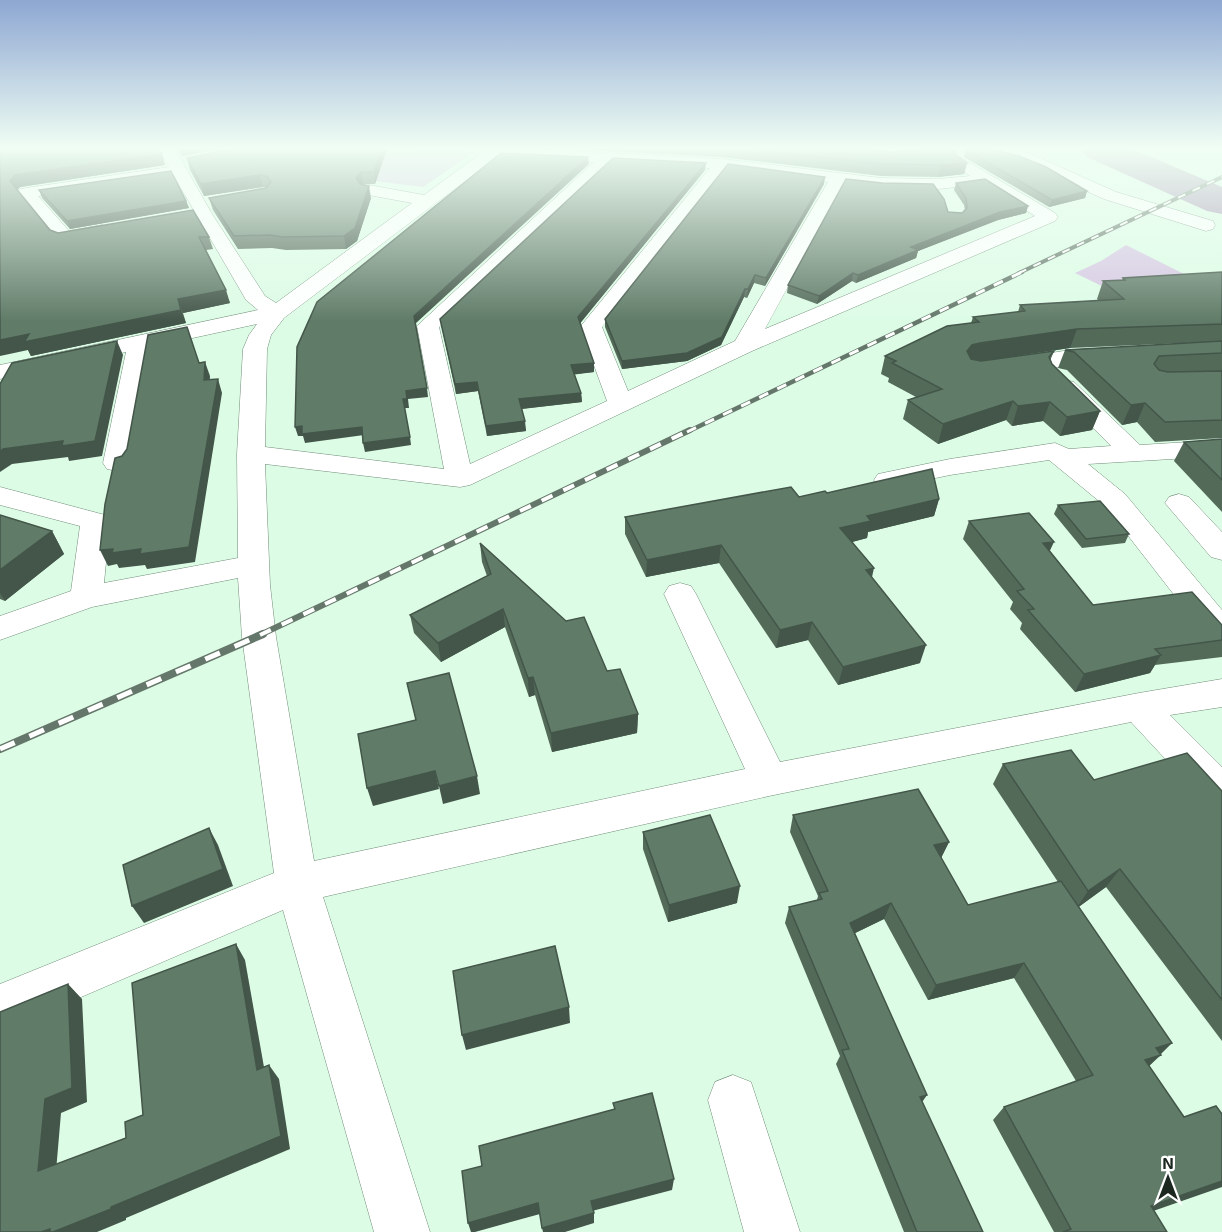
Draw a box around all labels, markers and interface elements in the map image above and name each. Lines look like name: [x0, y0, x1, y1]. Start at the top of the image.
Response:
north arrow: [1138, 1148, 1198, 1208]
text: N: [1162, 1153, 1174, 1172]

